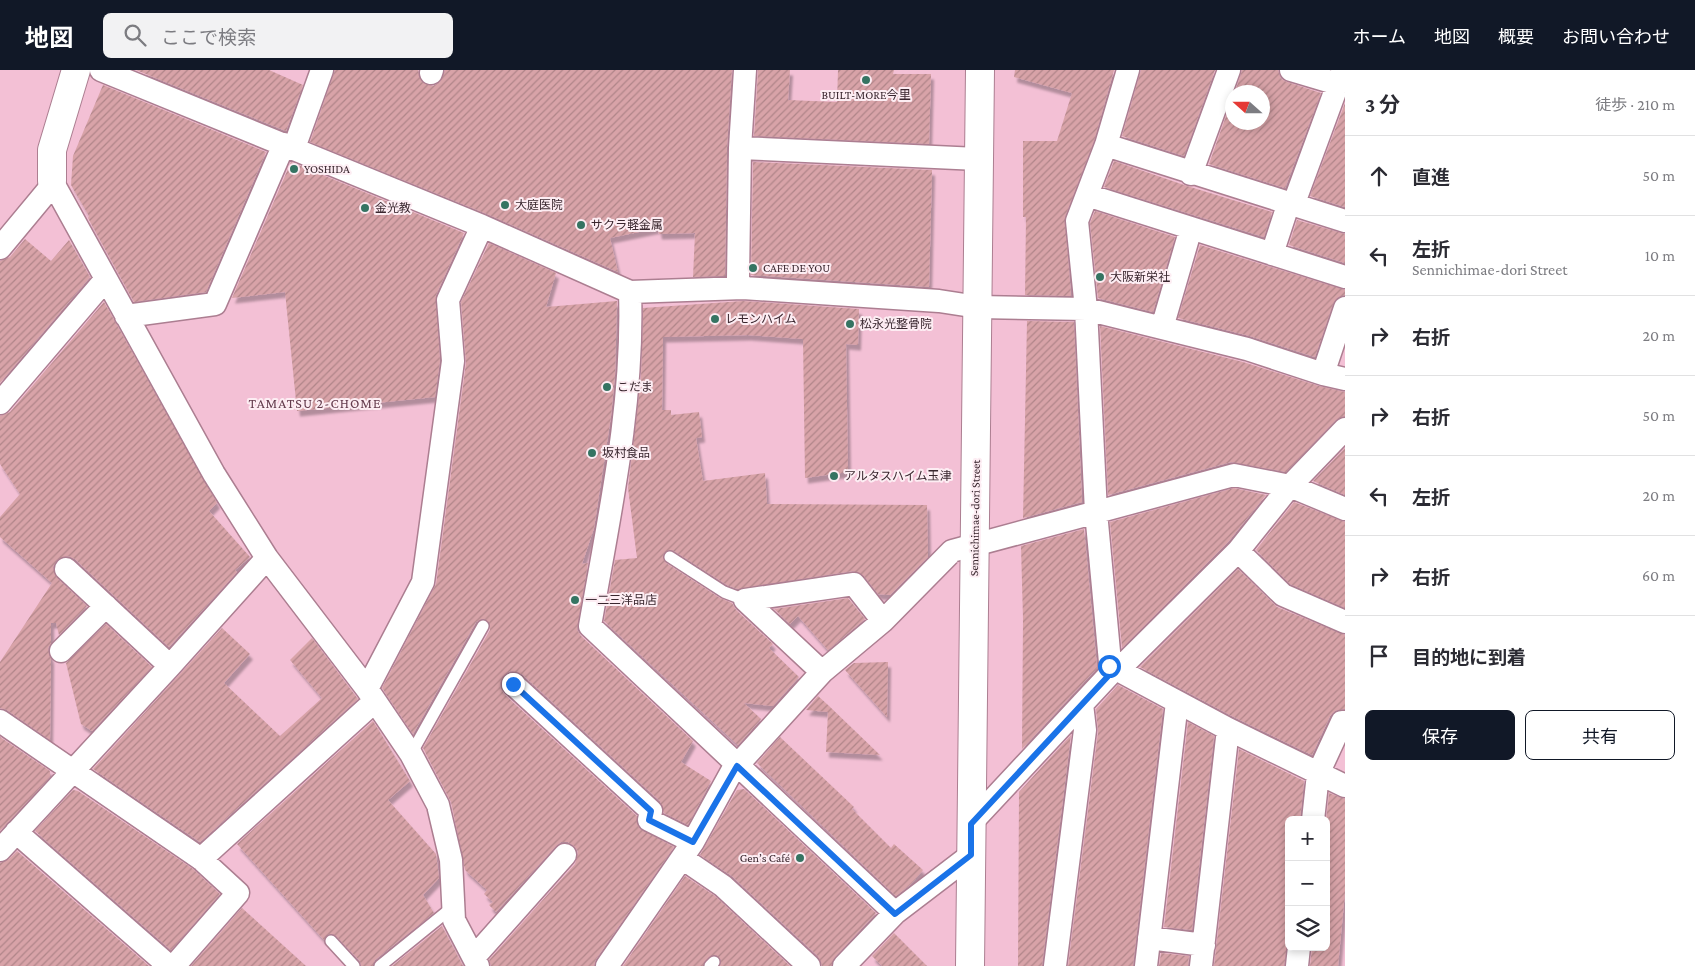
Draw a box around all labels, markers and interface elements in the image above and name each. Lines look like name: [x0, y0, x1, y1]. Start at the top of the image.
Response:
search box: [103, 13, 453, 58]
icon: search: [121, 21, 149, 49]
text: 地図: [25, 24, 73, 51]
text: ここで検索: [161, 27, 256, 48]
text: ホーム: [1353, 27, 1406, 47]
text: 地図: [1434, 27, 1470, 47]
text: 概要: [1498, 27, 1534, 47]
text: お問い合わせ: [1562, 27, 1670, 47]
marker: BUILT-MORE今里: [860, 74, 872, 86]
north arrow: [1225, 85, 1270, 130]
place label: BUILT-MORE今里: [821, 88, 911, 102]
text: 3 分: [1365, 93, 1400, 117]
text: 徒歩 · 210 m: [1595, 96, 1675, 113]
place label: YOSHIDA: [304, 162, 350, 176]
icon: ahead: [1365, 162, 1393, 190]
marker: YOSHIDA: [288, 163, 300, 175]
text: 直進: [1412, 167, 1450, 188]
text: 50 m: [1643, 167, 1675, 184]
place label: 大庭医院: [515, 198, 563, 212]
marker: 大庭医院: [499, 199, 511, 211]
place label: 金光教: [375, 201, 411, 215]
marker: 金光教: [359, 202, 371, 214]
place label: サクラ軽金属: [591, 218, 663, 232]
marker: サクラ軽金属: [575, 219, 587, 231]
text: 左折: [1412, 239, 1450, 260]
icon: left: [1365, 242, 1393, 270]
text: 10 m: [1645, 247, 1675, 264]
place label: CAFE DE YOU: [763, 261, 830, 275]
text: Sennichimae-dori Street: [1412, 261, 1567, 278]
marker: CAFE DE YOU: [747, 262, 759, 274]
place label: 大阪新栄社: [1110, 270, 1170, 284]
marker: 大阪新栄社: [1094, 271, 1106, 283]
place label: レモンハイム: [725, 312, 797, 326]
marker: レモンハイム: [709, 313, 721, 325]
place label: 松永光整骨院: [860, 317, 932, 331]
marker: 松永光整骨院: [844, 318, 856, 330]
icon: right: [1365, 322, 1393, 350]
text: 右折: [1412, 327, 1450, 348]
text: 20 m: [1642, 327, 1675, 344]
place label: こだま: [617, 380, 653, 394]
marker: こだま: [601, 381, 613, 393]
district label: TAMATSU 2-CHOME: [249, 395, 381, 411]
icon: right: [1365, 402, 1393, 430]
text: 右折: [1412, 407, 1450, 428]
text: 50 m: [1643, 407, 1675, 424]
place label: 坂村食品: [602, 446, 650, 460]
marker: 坂村食品: [586, 447, 598, 459]
street label: Sennichimae-dori Street: [967, 459, 983, 576]
place label: アルタスハイム玉津: [844, 469, 951, 483]
marker: アルタスハイム玉津: [828, 470, 840, 482]
icon: left: [1365, 482, 1393, 510]
text: 左折: [1412, 487, 1450, 508]
text: 20 m: [1642, 487, 1675, 504]
icon: right: [1365, 562, 1393, 590]
text: 右折: [1412, 567, 1450, 588]
text: 60 m: [1642, 567, 1675, 584]
place label: 一二三洋品店: [585, 593, 657, 607]
marker: 一二三洋品店: [569, 594, 581, 606]
icon: arrive: [1365, 642, 1393, 670]
text: 目的地に到着: [1412, 647, 1526, 668]
route start: [1098, 655, 1121, 678]
route end: [502, 673, 525, 696]
button: 保存: [1365, 710, 1515, 760]
button: 共有: [1525, 710, 1675, 760]
map controls: [1285, 816, 1330, 951]
button: +: [1285, 816, 1330, 861]
place label: Gen’s Café: [740, 851, 790, 865]
marker: Gen’s Café: [794, 852, 806, 864]
button: −: [1285, 861, 1330, 906]
button: layers: [1285, 906, 1330, 951]

